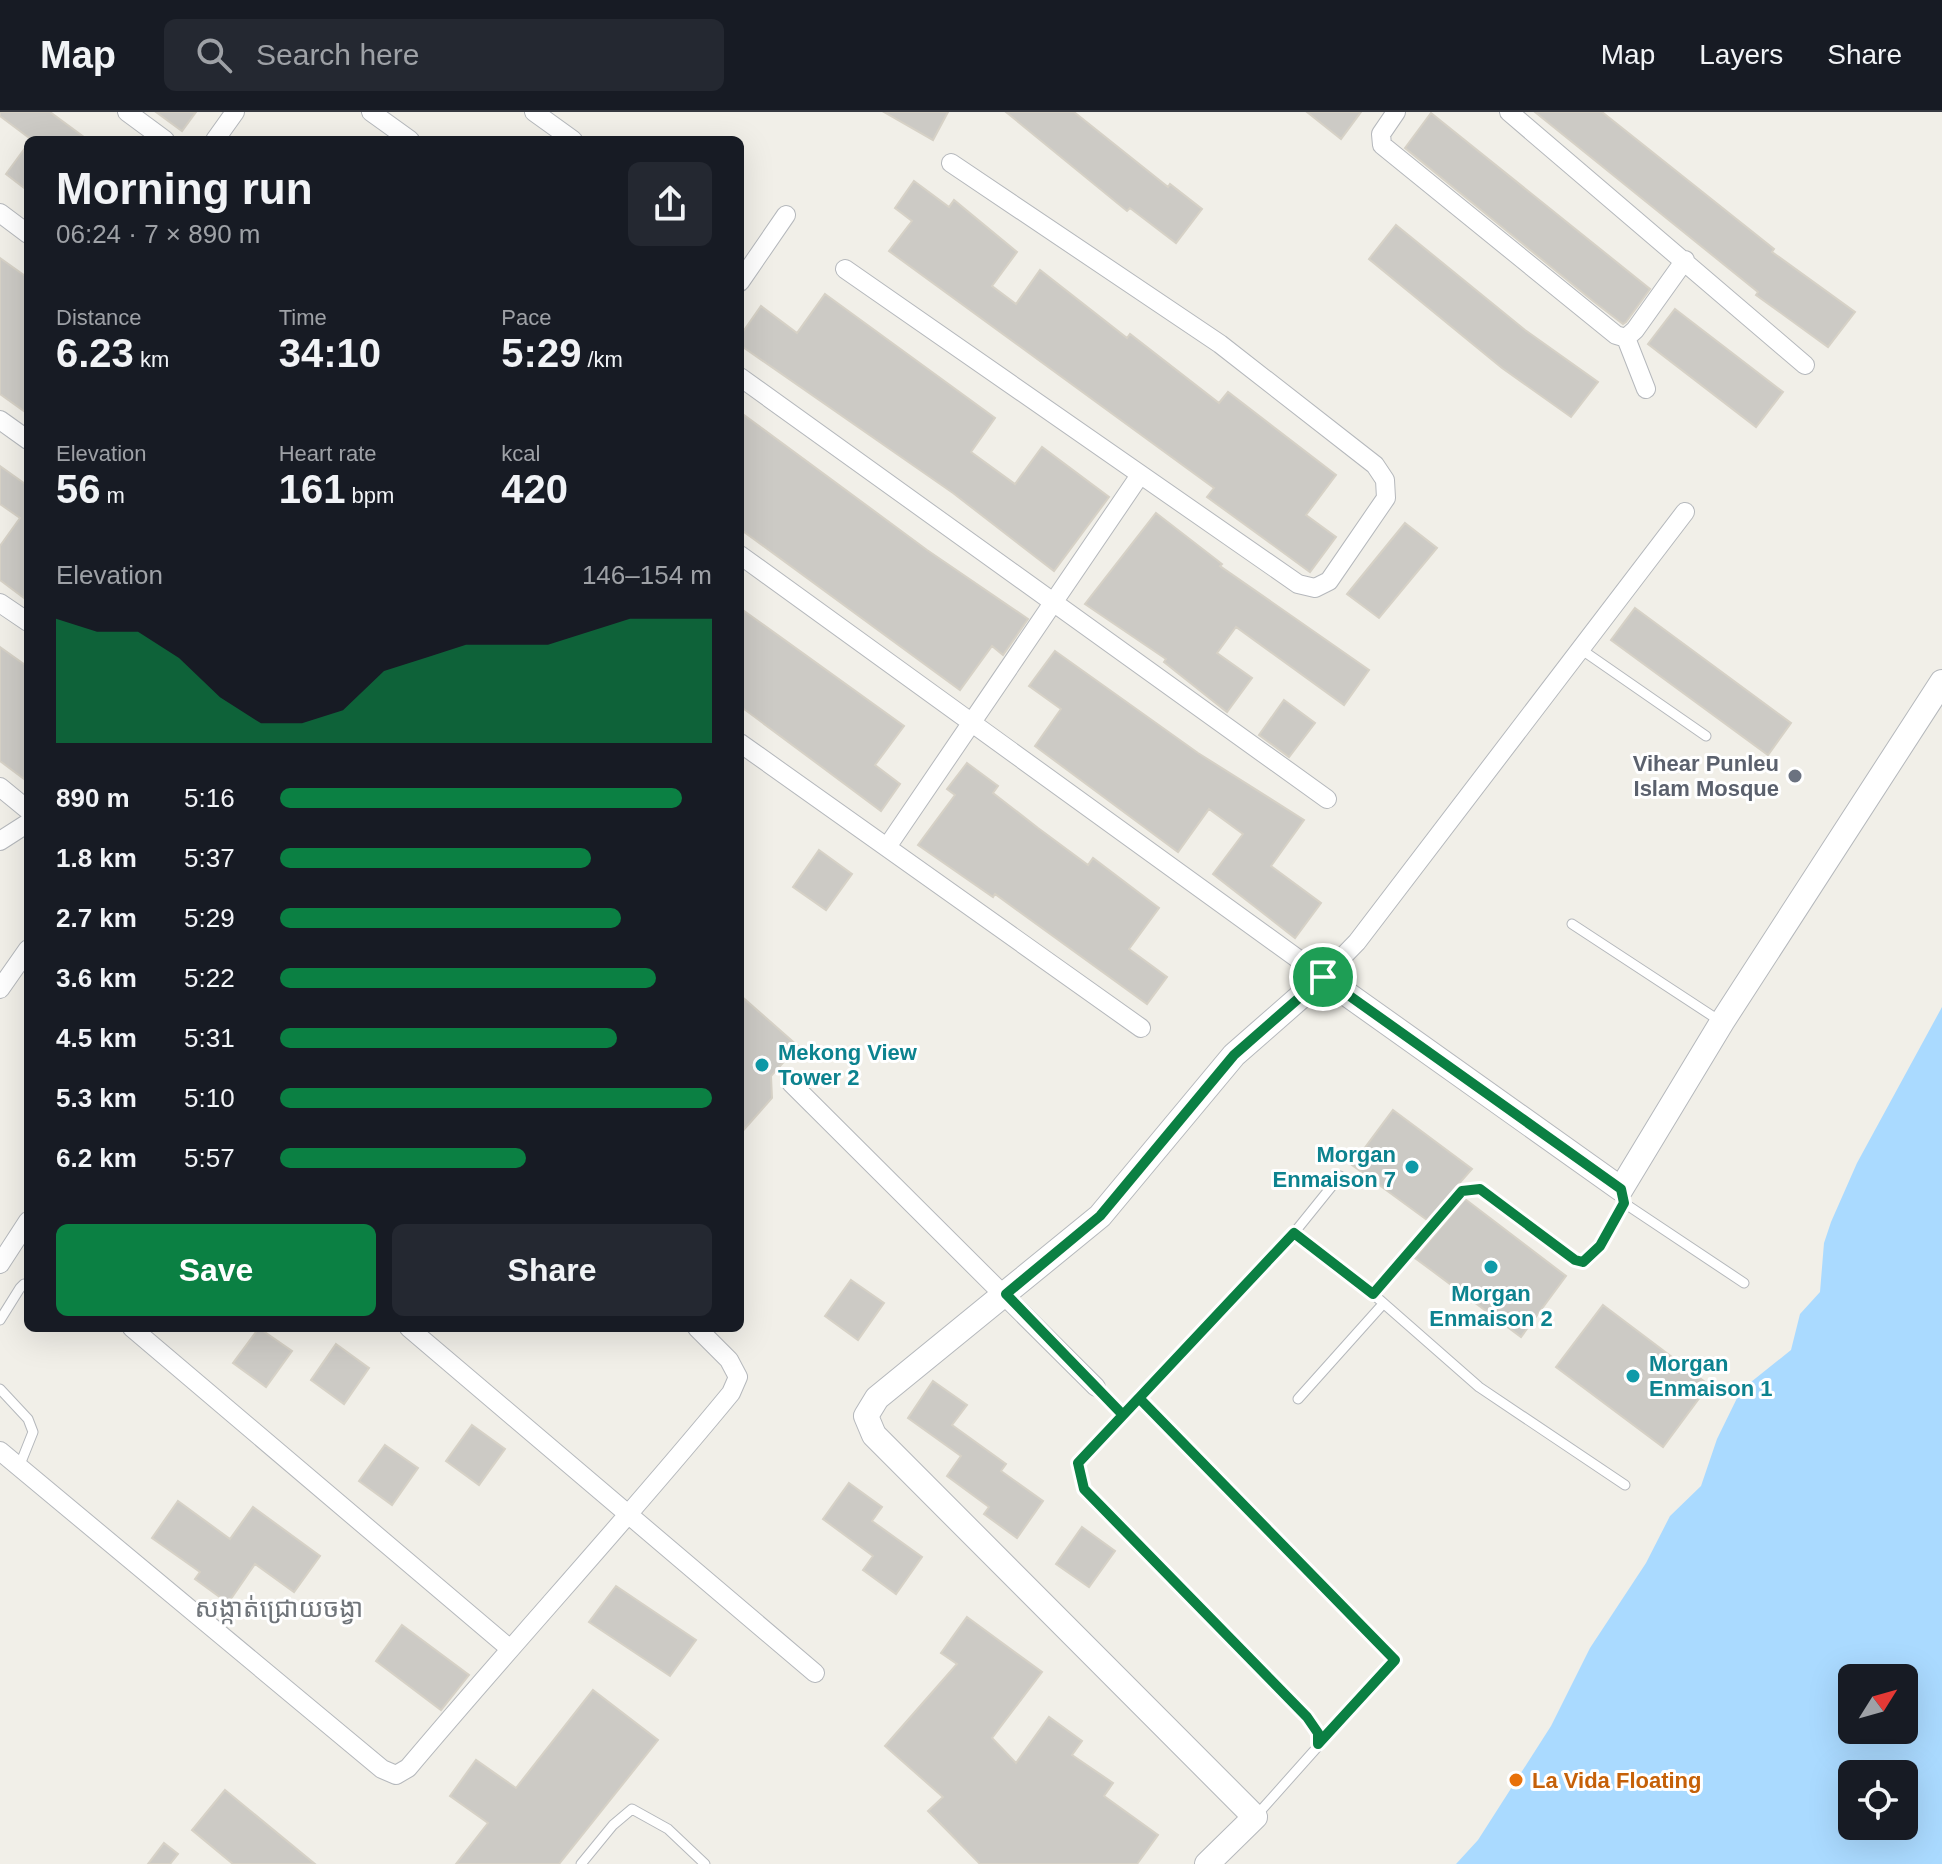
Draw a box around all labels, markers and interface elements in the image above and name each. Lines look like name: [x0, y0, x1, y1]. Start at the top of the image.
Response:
search box: [164, 19, 724, 91]
icon: search: [192, 33, 236, 77]
text: Map: [40, 34, 116, 76]
text: Search here: [256, 38, 419, 71]
text: Map: [1601, 39, 1655, 70]
text: Layers: [1699, 39, 1783, 70]
text: Share: [1827, 39, 1902, 70]
button: share: [628, 162, 712, 246]
text: Morning run: [56, 164, 313, 213]
text: 06:24 · 7 × 890 m: [56, 219, 261, 249]
text: Distance: [56, 305, 142, 330]
text: Time: [279, 305, 327, 330]
text: Pace: [501, 305, 551, 330]
text: 6.23: [56, 331, 134, 375]
text: 34:10: [279, 331, 381, 375]
text: 5:29: [501, 331, 581, 375]
text: km: [134, 347, 169, 372]
text: /km: [581, 347, 623, 372]
text: Elevation: [56, 441, 147, 466]
text: Heart rate: [279, 441, 376, 466]
text: kcal: [501, 441, 540, 466]
text: 56: [56, 467, 101, 511]
text: 161: [279, 467, 345, 511]
text: 420: [501, 467, 568, 511]
text: m: [101, 483, 125, 508]
text: bpm: [345, 483, 394, 508]
text: Elevation: [56, 560, 163, 590]
text: 146–154 m: [582, 560, 712, 590]
place label: Vihear Punleu Islam Mosque: [1633, 751, 1779, 801]
marker: Vihear Punleu Islam Mosque: [1786, 767, 1804, 785]
text: 890 m: [56, 783, 130, 813]
text: 5:16: [184, 783, 235, 813]
text: 1.8 km: [56, 843, 137, 873]
text: 5:37: [184, 843, 235, 873]
text: 2.7 km: [56, 903, 137, 933]
text: 5:29: [184, 903, 235, 933]
pin: [1289, 943, 1357, 1011]
icon: arrive: [1301, 955, 1345, 999]
text: 3.6 km: [56, 963, 137, 993]
text: 5:22: [184, 963, 235, 993]
text: 4.5 km: [56, 1023, 137, 1053]
text: 5:31: [184, 1023, 235, 1053]
place label: Mekong View Tower 2: [778, 1040, 918, 1090]
marker: Mekong View Tower 2: [753, 1056, 771, 1074]
text: 5.3 km: [56, 1083, 137, 1113]
text: 5:10: [184, 1083, 235, 1113]
place label: Morgan Enmaison 7: [1273, 1142, 1396, 1192]
text: 6.2 km: [56, 1143, 137, 1173]
text: 5:57: [184, 1143, 235, 1173]
marker: Morgan Enmaison 7: [1403, 1158, 1421, 1176]
button: Save: [56, 1224, 376, 1316]
button: Share: [392, 1224, 712, 1316]
marker: Morgan Enmaison 2: [1482, 1258, 1500, 1276]
place label: Morgan Enmaison 2: [1429, 1281, 1553, 1331]
place label: Morgan Enmaison 1: [1649, 1351, 1772, 1401]
marker: Morgan Enmaison 1: [1624, 1367, 1642, 1385]
district label: សង្កាត់ជ្រោយចង្វា: [195, 1593, 363, 1625]
north arrow: [1838, 1664, 1918, 1744]
map controls: [1838, 1664, 1918, 1840]
button: locate: [1838, 1760, 1918, 1840]
place label: La Vida Floating: [1532, 1768, 1702, 1793]
marker: La Vida Floating: [1507, 1771, 1525, 1789]

